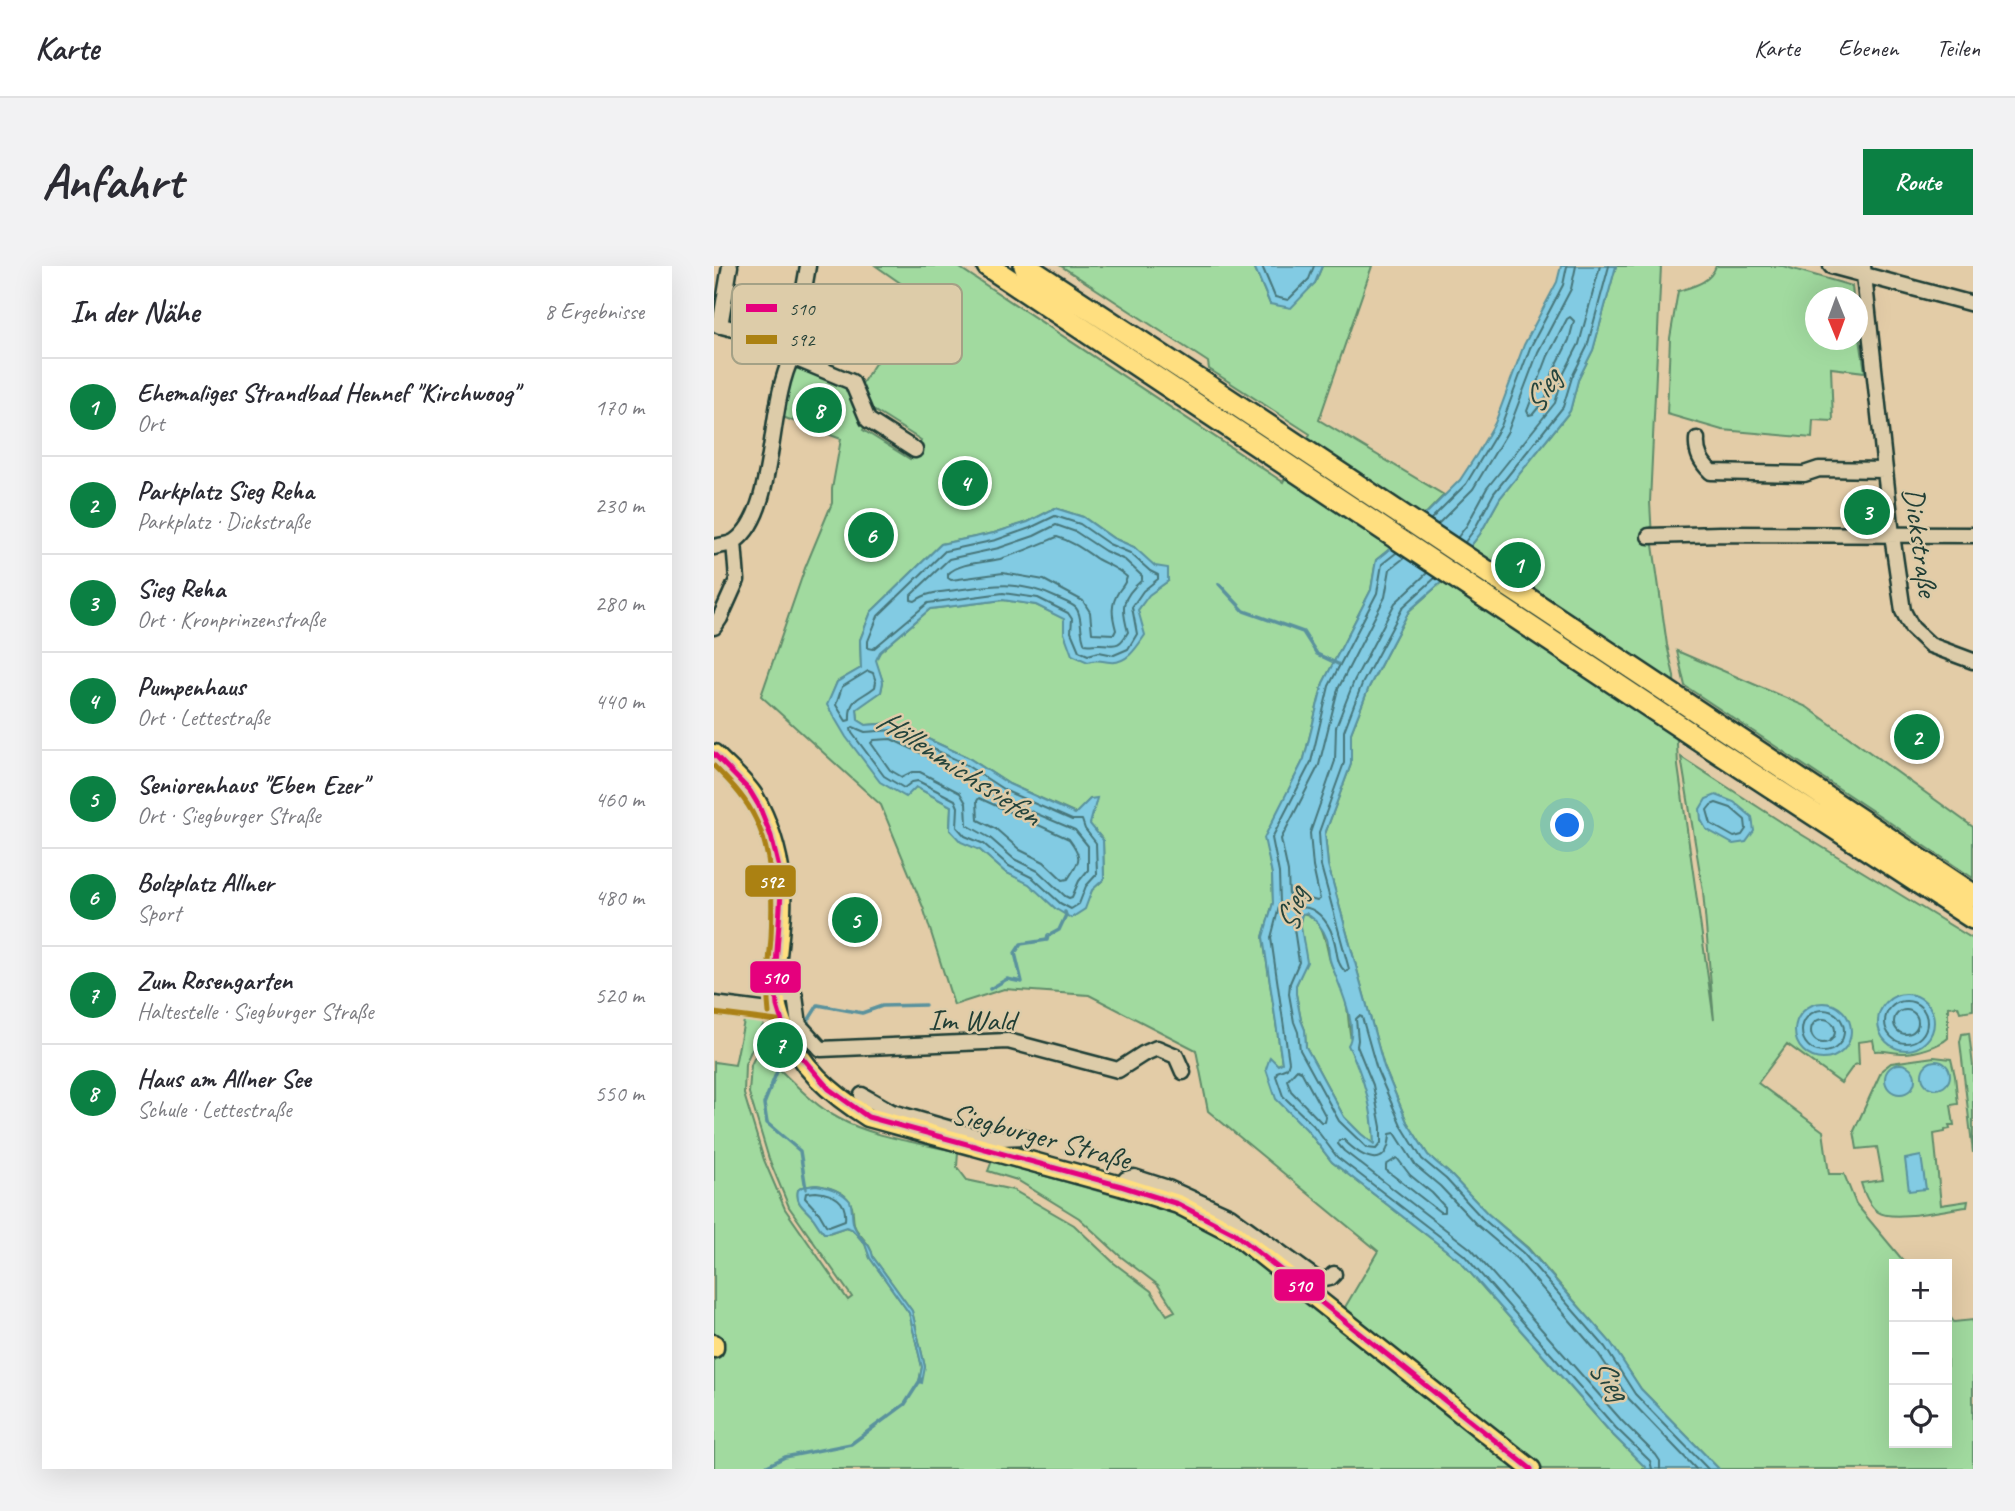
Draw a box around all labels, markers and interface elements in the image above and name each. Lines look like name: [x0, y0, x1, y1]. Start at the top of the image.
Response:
text: Karte: [35, 27, 99, 69]
text: Karte: [1754, 33, 1800, 63]
text: Ebenen: [1838, 33, 1898, 63]
text: Teilen: [1936, 33, 1980, 63]
button: Route: [1863, 149, 1973, 215]
text: Anfahrt: [42, 151, 182, 213]
legend: [732, 284, 962, 364]
north arrow: [1805, 287, 1868, 350]
text: In der Nähe: [70, 293, 199, 331]
text: 8 Ergebnisse: [544, 297, 644, 326]
text: 510: [789, 297, 816, 321]
text: 592: [789, 328, 816, 352]
water label: Sieg: [1513, 358, 1573, 420]
text: Ehemaliges Strandbad Hennef "Kirchwoog": [137, 376, 518, 409]
pin: 8: [796, 384, 842, 436]
text: 1: [88, 393, 98, 422]
text: 170 m: [595, 393, 644, 422]
text: Ort: [137, 409, 164, 438]
pin: 4: [942, 457, 988, 509]
text: Parkplatz Sieg Reha: [137, 474, 314, 507]
street label: Dickstraße: [1895, 485, 1948, 601]
pin: 3: [1844, 486, 1890, 538]
text: 2: [88, 491, 98, 520]
text: 230 m: [595, 491, 644, 520]
text: Parkplatz · Dickstraße: [137, 507, 310, 536]
pin: 6: [848, 509, 894, 561]
pin: 1: [1495, 539, 1541, 591]
text: Sieg Reha: [137, 572, 225, 605]
text: 3: [88, 589, 98, 618]
text: 280 m: [595, 589, 644, 618]
text: Ort · Kronprinzenstraße: [137, 605, 325, 634]
text: Pumpenhaus: [137, 670, 245, 703]
text: 4: [88, 687, 98, 716]
text: 440 m: [595, 687, 644, 716]
water label: Höllenmichssiefen: [869, 699, 1051, 837]
text: Ort · Lettestraße: [137, 703, 270, 732]
pin: 2: [1894, 711, 1940, 763]
text: Seniorenhaus "Eben Ezer": [137, 768, 368, 801]
text: 5: [88, 785, 98, 814]
text: 460 m: [595, 785, 644, 814]
text: Ort · Siegburger Straße: [137, 801, 321, 830]
your location: [1550, 808, 1584, 842]
line badge: 592: [744, 864, 797, 898]
text: Bolzplatz Allner: [137, 866, 274, 899]
text: 592: [758, 870, 786, 894]
water label: Sieg: [1267, 880, 1318, 936]
text: 6: [88, 883, 98, 912]
text: 480 m: [595, 883, 644, 912]
pin: 5: [832, 894, 878, 946]
text: Sport: [137, 899, 181, 928]
line badge: 510: [749, 960, 802, 994]
text: Zum Rosengarten: [137, 964, 292, 997]
text: 510: [762, 966, 790, 990]
text: 7: [88, 981, 98, 1010]
text: 520 m: [595, 981, 644, 1010]
text: Haltestelle · Siegburger Straße: [137, 997, 373, 1026]
street label: Im Wald: [928, 1000, 1020, 1040]
pin: 7: [757, 1019, 803, 1071]
text: Haus am Allner See: [137, 1062, 311, 1095]
text: 8: [88, 1079, 98, 1108]
text: 550 m: [595, 1079, 644, 1108]
street label: Siegburger Straße: [947, 1094, 1137, 1179]
text: Schule · Lettestraße: [137, 1095, 291, 1124]
map controls: [1889, 1259, 1952, 1448]
button: +: [1889, 1259, 1952, 1322]
line badge: 510: [1273, 1268, 1326, 1302]
text: 510: [1286, 1274, 1314, 1298]
button: −: [1889, 1322, 1952, 1385]
water label: Sieg: [1579, 1349, 1641, 1412]
button: locate: [1889, 1385, 1952, 1448]

